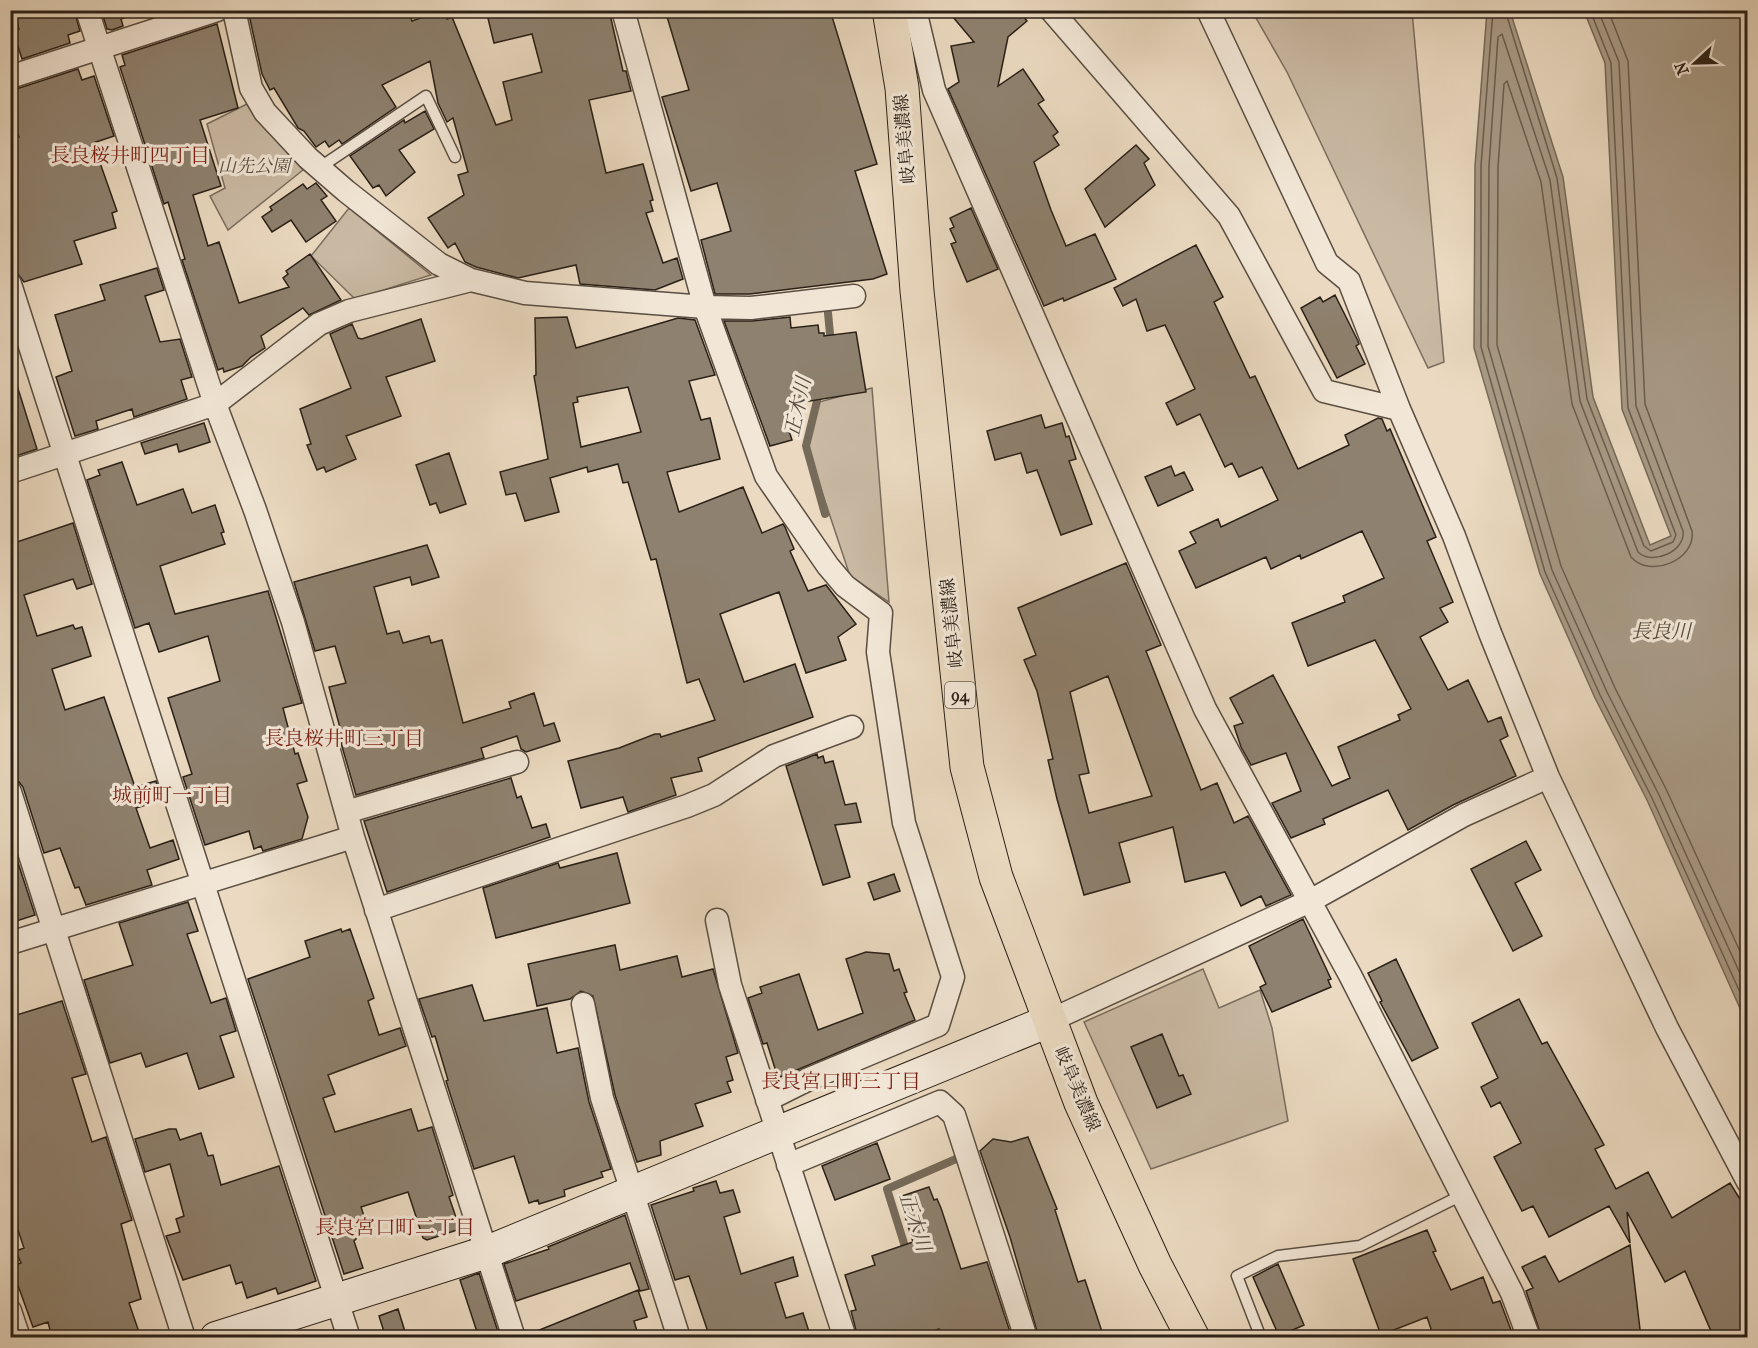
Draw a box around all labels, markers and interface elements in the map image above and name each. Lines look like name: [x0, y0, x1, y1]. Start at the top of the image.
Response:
north arrow: [1665, 33, 1725, 93]
text: N: [1670, 58, 1693, 78]
street label: 岐阜美濃線: [891, 93, 919, 185]
district label: 長良桜井町四丁目: [50, 144, 210, 167]
park label: 山先公園: [218, 156, 293, 177]
water label: 正木川: [781, 373, 816, 439]
street label: 岐阜美濃線: [937, 577, 967, 669]
water label: 長良川: [1631, 620, 1693, 643]
road number: 94: [945, 682, 975, 708]
district label: 長良桜井町三丁目: [264, 727, 424, 750]
district label: 城前町一丁目: [112, 784, 232, 807]
street label: 岐阜美濃線: [1050, 1043, 1104, 1135]
district label: 長良宮口町三丁目: [761, 1070, 921, 1093]
water label: 正木川: [895, 1190, 936, 1256]
district label: 長良宮口町二丁目: [315, 1216, 475, 1239]

